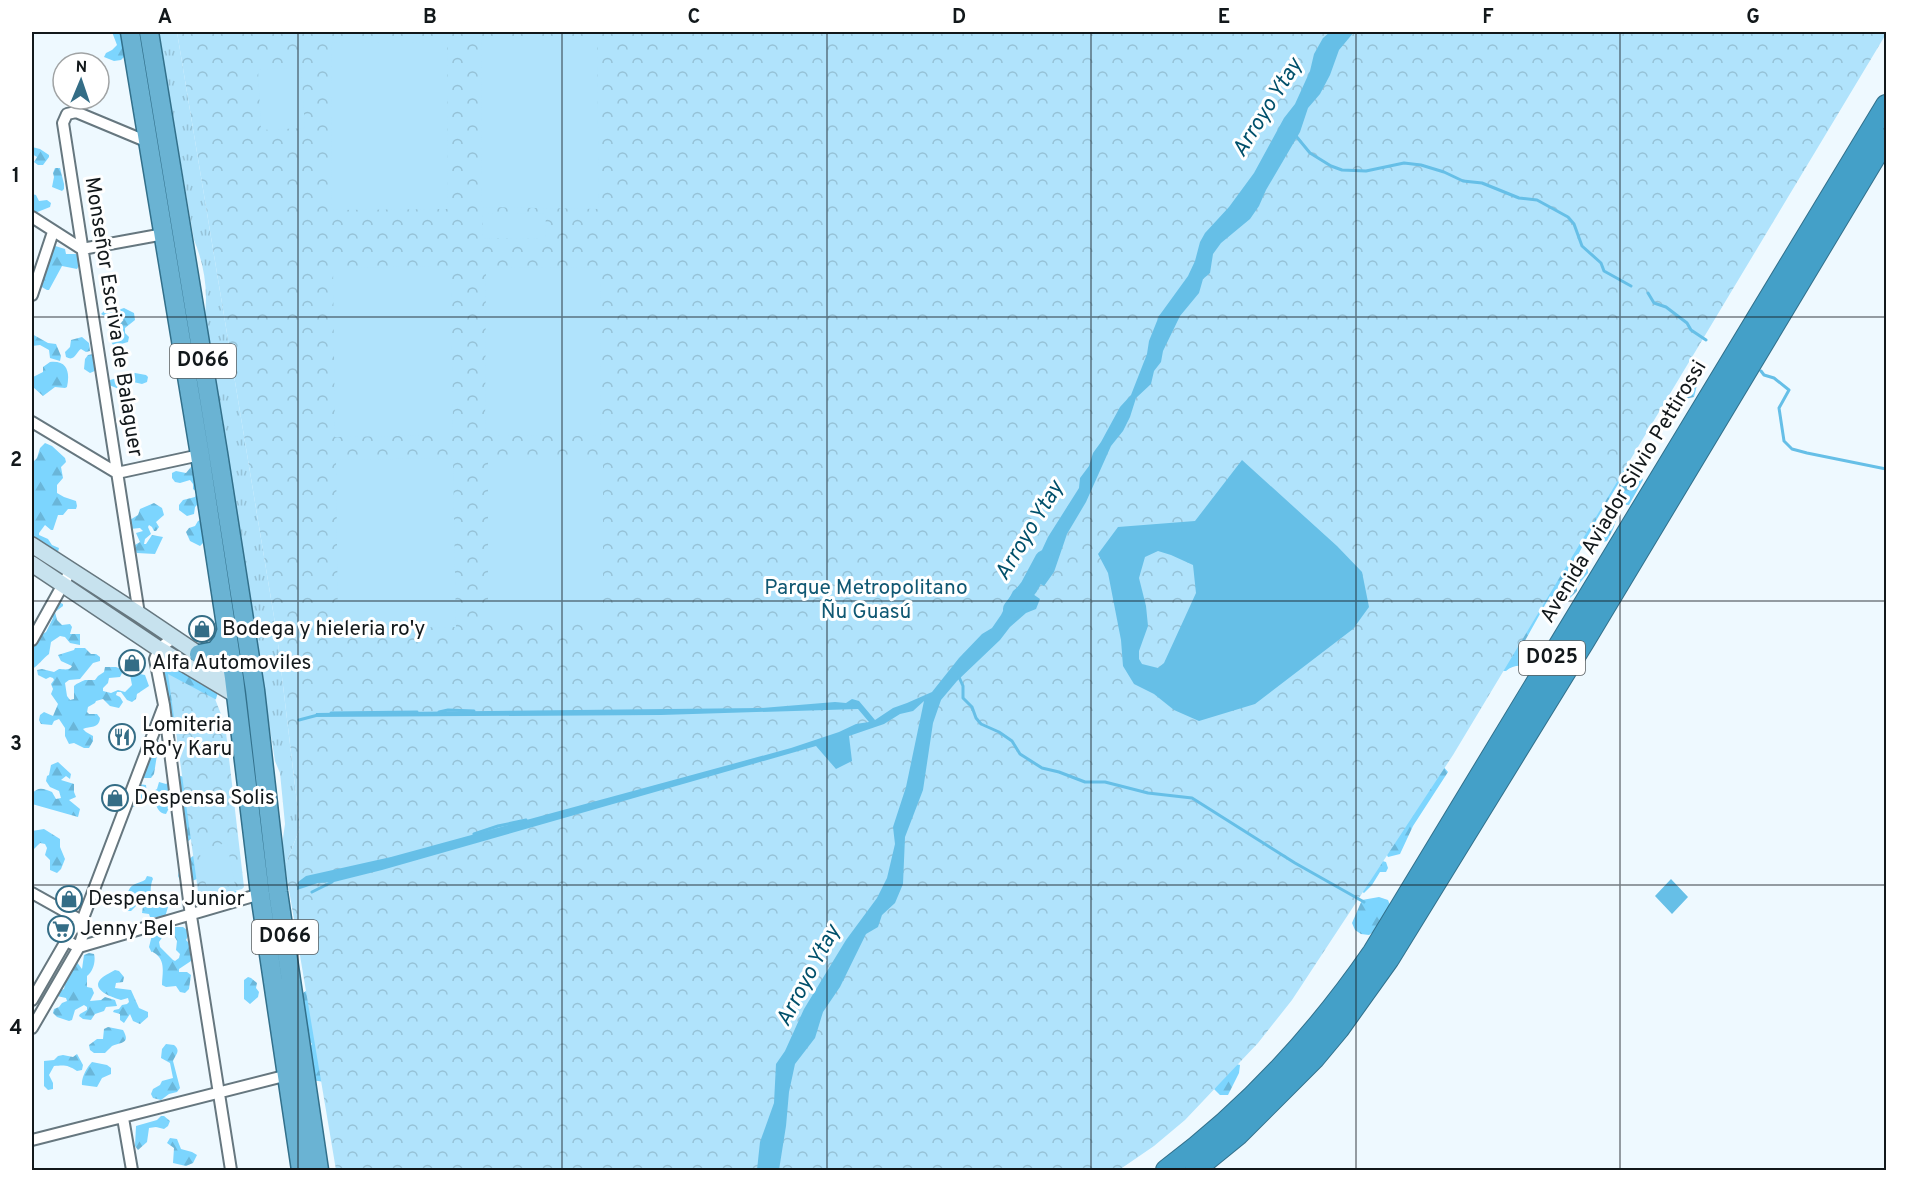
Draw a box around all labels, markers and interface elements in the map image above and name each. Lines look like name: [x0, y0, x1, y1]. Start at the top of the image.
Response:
text: A: [158, 5, 172, 31]
text: B: [423, 5, 437, 31]
text: C: [688, 5, 700, 31]
text: D: [952, 5, 966, 31]
text: E: [1218, 5, 1230, 31]
text: F: [1482, 5, 1494, 31]
text: G: [1746, 5, 1760, 31]
north arrow: [51, 51, 111, 111]
water label: Arroyo Ytay: [1227, 52, 1310, 162]
text: N: [75, 58, 88, 78]
text: 1: [12, 164, 20, 190]
street label: Monseñor Escriva de Balaguer: [78, 175, 148, 459]
road number: D066: [170, 344, 236, 378]
street label: Avenida Aviador Silvio Pettirossi: [1535, 356, 1713, 628]
text: 2: [10, 448, 22, 474]
water label: Arroyo Ytay: [990, 475, 1071, 586]
park label: Parque Metropolitano Ñu Guasú: [764, 575, 968, 626]
shop icon: Bodega y hieleria ro'y: [187, 614, 217, 644]
place label: Bodega y hieleria ro'y: [222, 616, 425, 643]
road number: D025: [1519, 641, 1585, 675]
shop icon: Alfa Automoviles: [117, 648, 147, 678]
place label: Alfa Automoviles: [152, 650, 311, 677]
place label: Lomiteria Ro'y Karu: [142, 712, 232, 763]
restaurant icon: Lomiteria Ro'y Karu: [107, 722, 137, 752]
text: 3: [10, 732, 22, 758]
shop icon: Despensa Solis: [100, 783, 130, 813]
place label: Despensa Solis: [134, 785, 275, 812]
shop icon: Despensa Junior: [54, 884, 84, 914]
place label: Despensa Junior: [88, 886, 245, 913]
supermarket icon: Jenny Bel: [46, 914, 76, 944]
place label: Jenny Bel: [80, 916, 174, 943]
water label: Arroyo Ytay: [771, 919, 848, 1031]
road number: D066: [252, 920, 318, 954]
text: 4: [10, 1016, 22, 1042]

